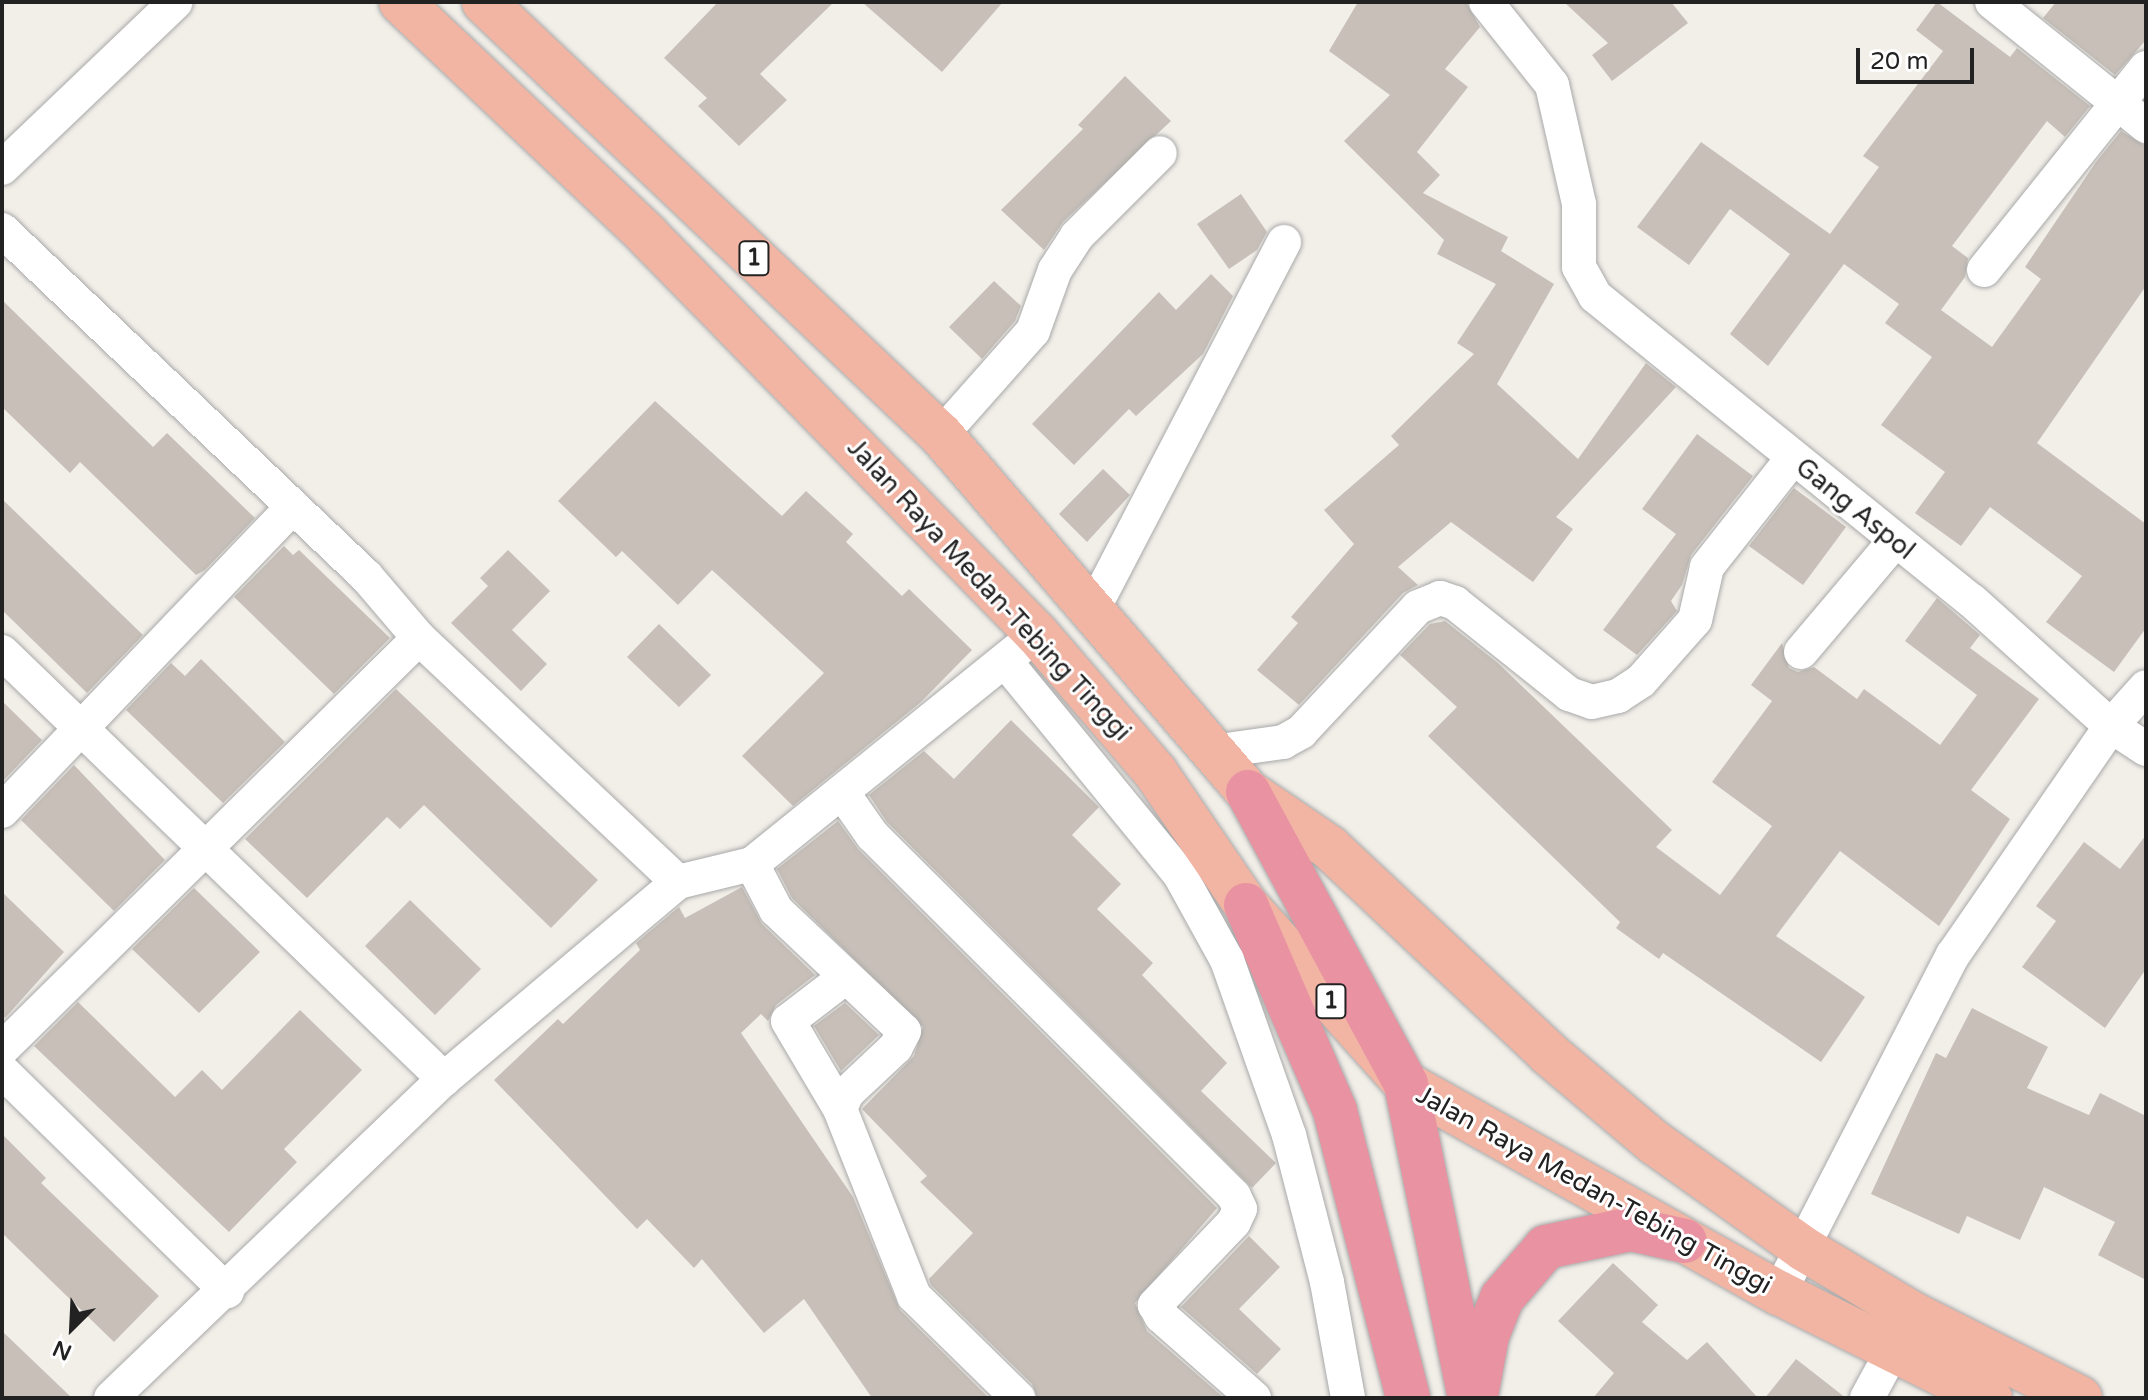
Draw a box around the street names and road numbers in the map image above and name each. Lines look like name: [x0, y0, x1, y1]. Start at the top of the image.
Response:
road number: 1: [738, 238, 770, 278]
street label: Jalan Raya Medan-Tebing Tinggi: [841, 432, 1137, 748]
street label: Gang Aspol: [1789, 452, 1921, 566]
road number: 1: [1315, 981, 1347, 1021]
street label: Jalan Raya Medan-Tebing Tinggi: [1411, 1079, 1777, 1301]

